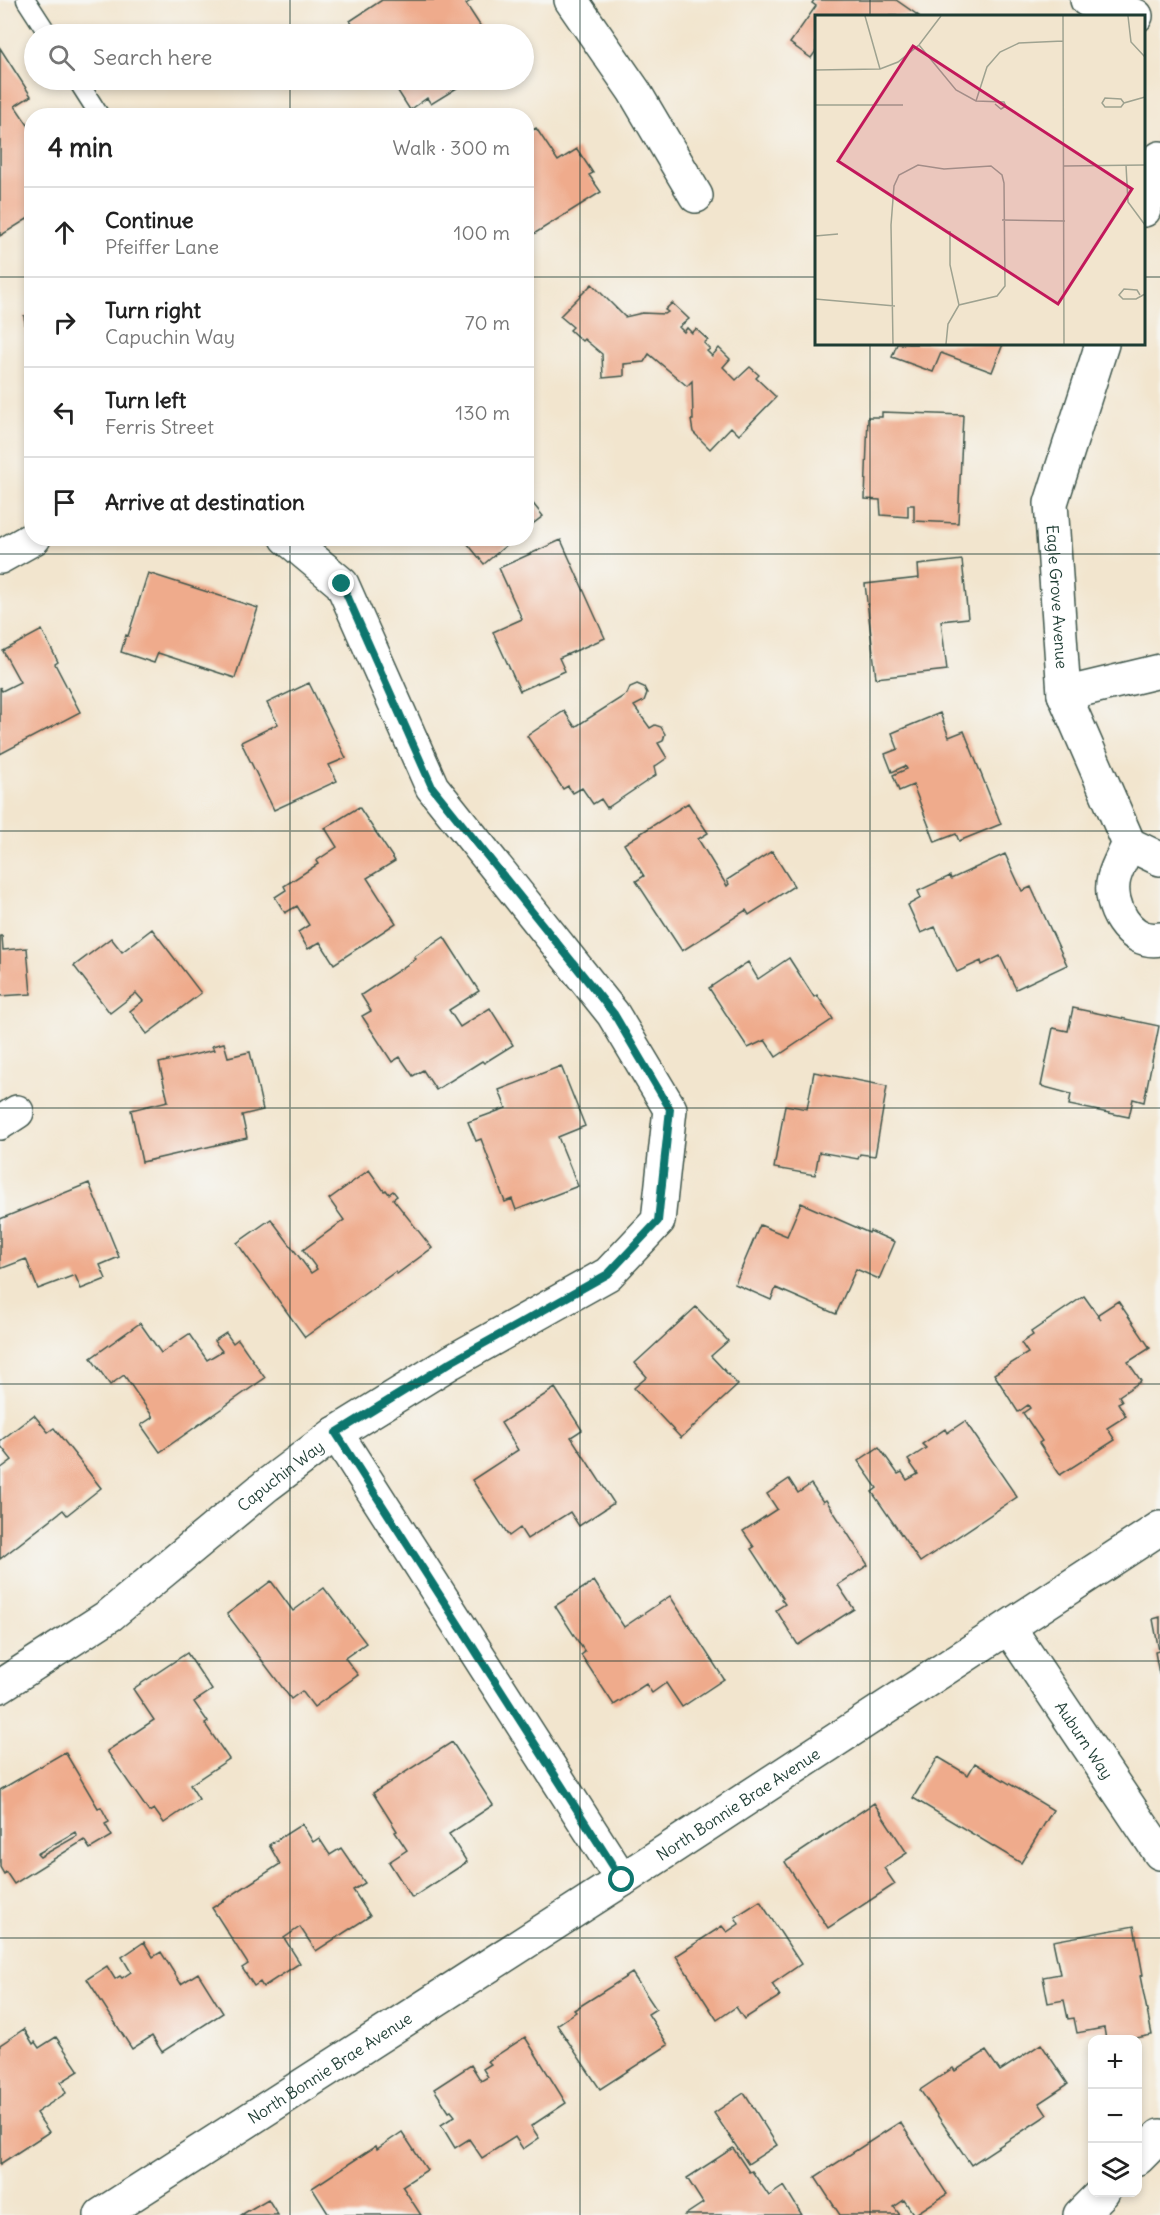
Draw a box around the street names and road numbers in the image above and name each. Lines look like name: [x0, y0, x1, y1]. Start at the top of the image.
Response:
street label: Eagle Grove Avenue: [1043, 524, 1072, 669]
street label: Capuchin Way: [233, 1436, 328, 1516]
street label: Auburn Way: [1051, 1697, 1118, 1783]
street label: North Bonnie Brae Avenue: [653, 1743, 823, 1865]
street label: North Bonnie Brae Avenue: [244, 2008, 416, 2128]

